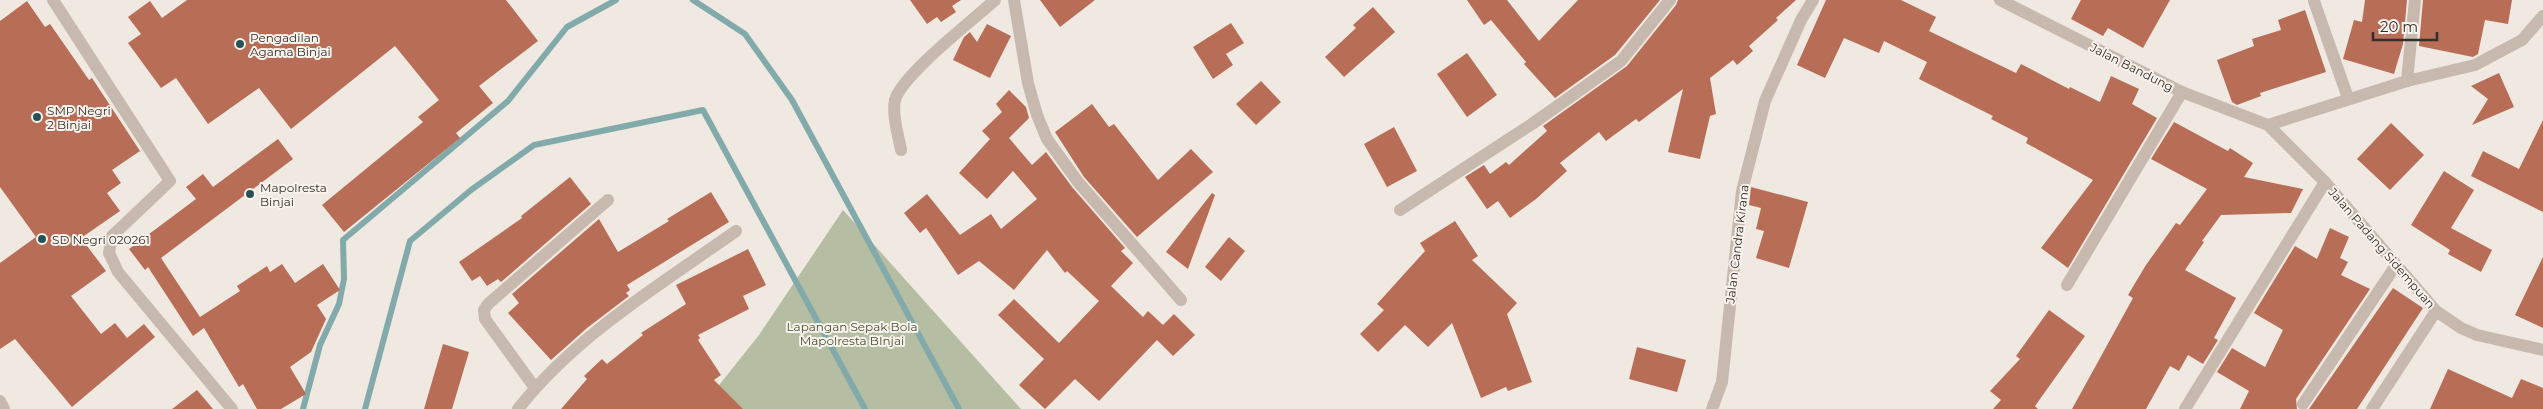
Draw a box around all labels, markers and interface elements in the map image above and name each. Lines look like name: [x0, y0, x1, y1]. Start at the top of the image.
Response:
scale bar: [2373, 10, 2437, 42]
text: 20 m: [2380, 17, 2418, 36]
place label: Pengadilan Agama Binjai: [250, 30, 331, 59]
marker: Pengadilan Agama Binjai: [234, 38, 246, 50]
street label: Jalan Bandung: [2087, 39, 2176, 94]
place label: SMP Negri 2 Binjai: [47, 103, 111, 132]
marker: SMP Negri 2 Binjai: [31, 111, 43, 123]
place label: Mapolresta Binjai: [260, 180, 327, 209]
street label: Jalan Candra Kirana: [1722, 184, 1752, 305]
street label: Jalan Padang Sidempuan: [2325, 184, 2438, 311]
marker: Mapolresta Binjai: [244, 188, 256, 200]
place label: SD Negri 020261: [52, 232, 150, 247]
marker: SD Negri 020261: [36, 233, 48, 245]
park label: Lapangan Sepak Bola Mapolresta BInjai: [787, 319, 918, 348]

